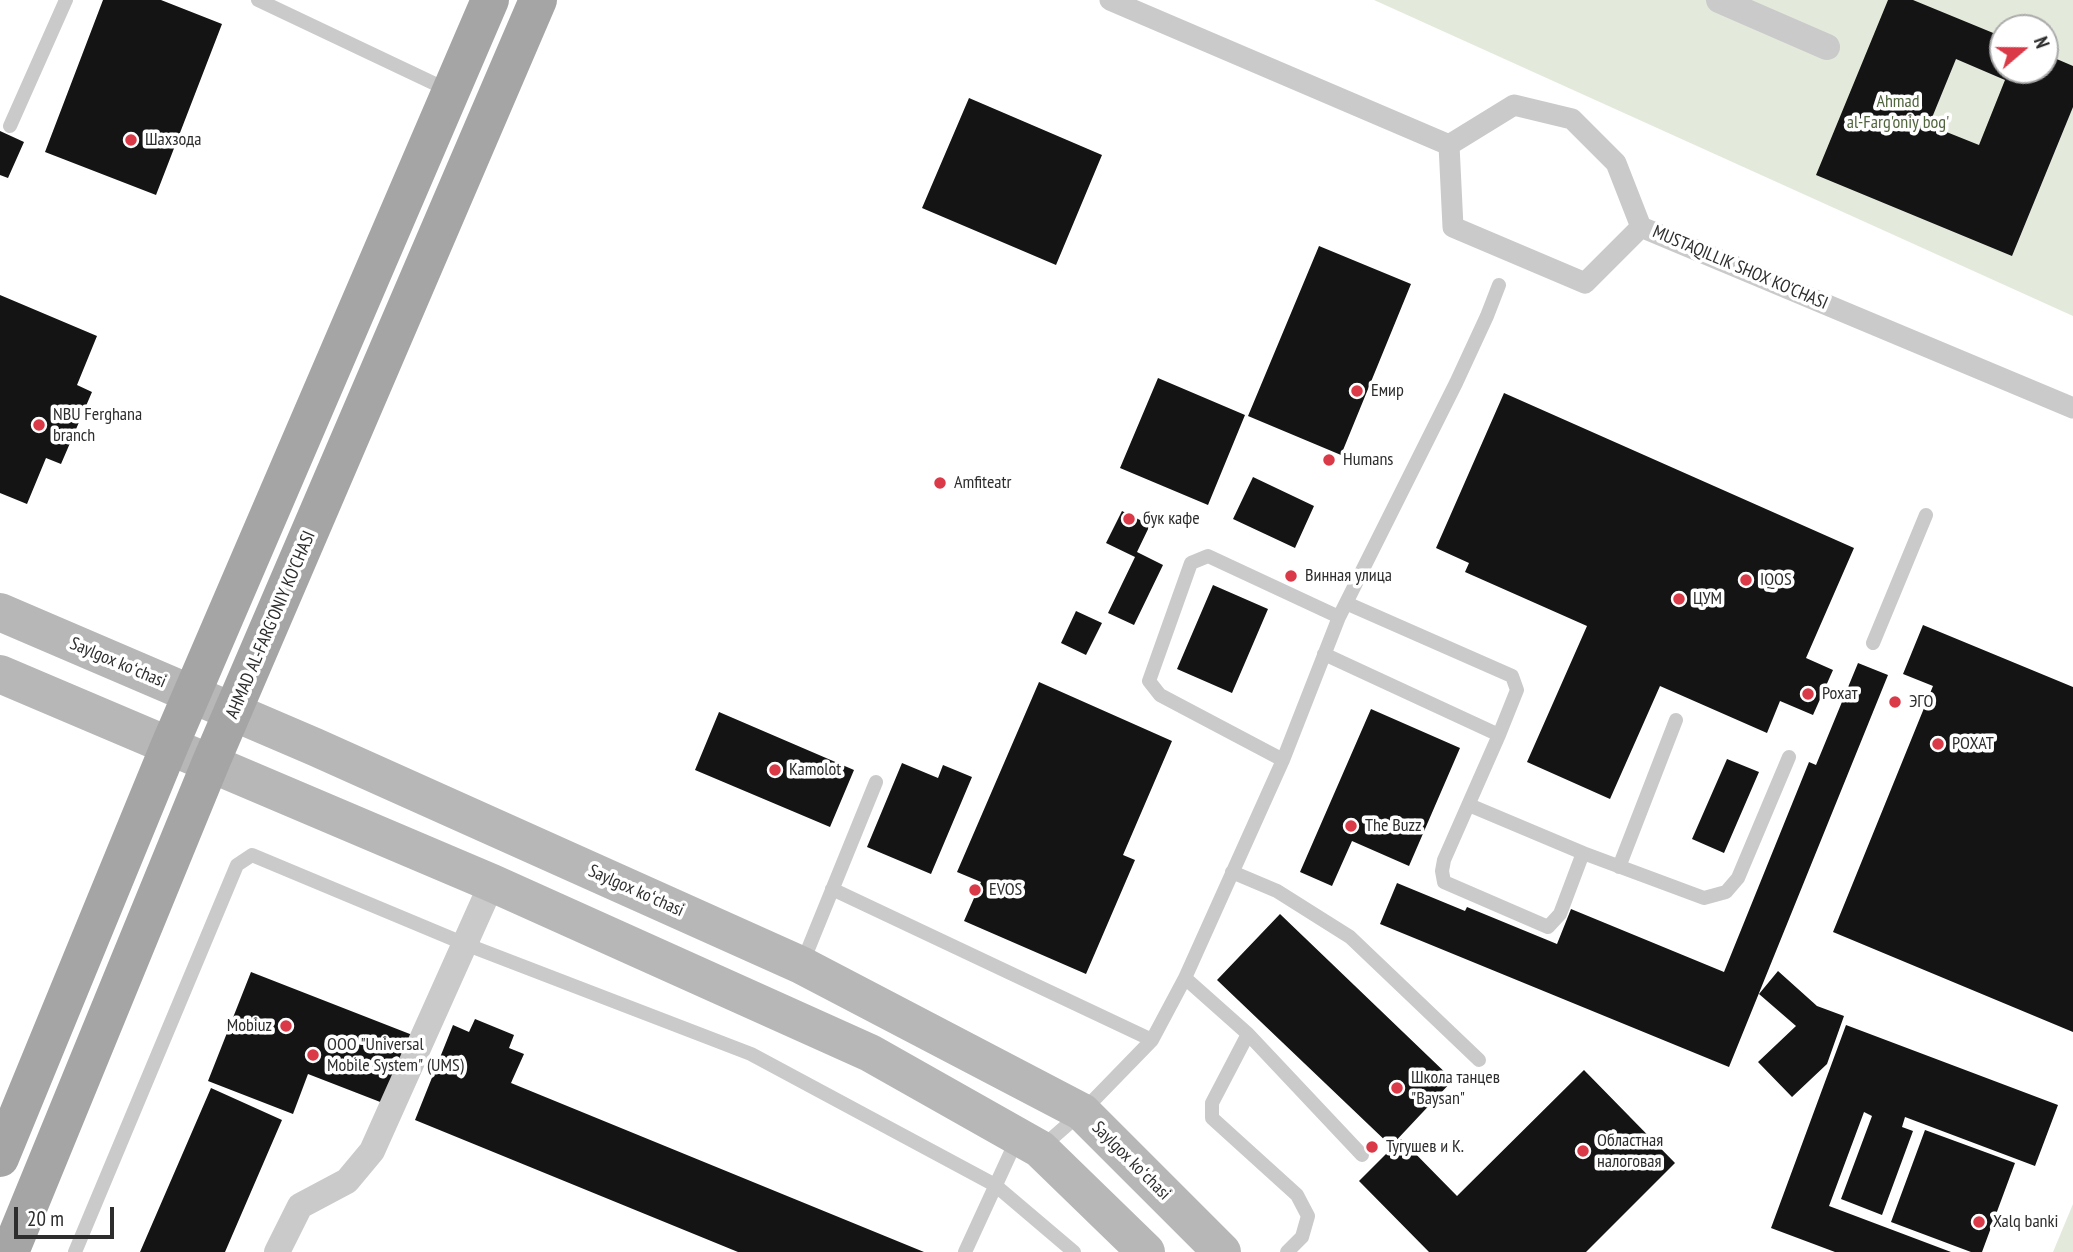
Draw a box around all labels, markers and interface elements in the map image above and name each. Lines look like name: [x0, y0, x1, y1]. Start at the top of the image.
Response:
north arrow: [1989, 14, 2059, 84]
text: N: [2029, 34, 2055, 51]
park label: Ahmad al-Farg'oniy bog': [1847, 91, 1949, 134]
place label: Шахзода: [145, 129, 201, 151]
marker: Шахзода: [123, 132, 139, 148]
street label: MUSTAQILLIK SHOX KO'CHASI: [1649, 221, 1831, 315]
place label: Емир: [1371, 380, 1404, 402]
marker: Емир: [1349, 383, 1365, 399]
place label: NBU Ferghana branch: [53, 404, 142, 446]
marker: NBU Ferghana branch: [31, 417, 47, 433]
place label: Humans: [1343, 449, 1393, 471]
marker: Humans: [1321, 452, 1337, 468]
place label: Amfiteatr: [954, 472, 1011, 494]
marker: Amfiteatr: [932, 475, 948, 491]
place label: бук кафе: [1143, 508, 1200, 530]
marker: бук кафе: [1121, 511, 1137, 527]
street label: AHMAD AL-FARG'ONIY KO'CHASI: [222, 528, 320, 722]
place label: Винная улица: [1305, 565, 1392, 587]
marker: Винная улица: [1283, 568, 1299, 584]
place label: IQOS: [1760, 569, 1792, 591]
marker: IQOS: [1738, 572, 1754, 588]
place label: ЦУМ: [1693, 588, 1722, 610]
marker: ЦУМ: [1671, 591, 1687, 607]
street label: Saylgox koʻchasi: [67, 633, 169, 693]
place label: Рохат: [1822, 683, 1857, 705]
marker: Рохат: [1800, 686, 1816, 702]
place label: ЭГО: [1909, 691, 1933, 713]
marker: ЭГО: [1887, 694, 1903, 710]
place label: РОХАТ: [1952, 733, 1994, 755]
marker: РОХАТ: [1930, 736, 1946, 752]
place label: Kamolot: [789, 759, 841, 781]
marker: Kamolot: [767, 762, 783, 778]
place label: The Buzz: [1365, 815, 1421, 837]
marker: The Buzz: [1343, 818, 1359, 834]
street label: Saylgox koʻchasi: [585, 860, 687, 922]
place label: EVOS: [989, 879, 1022, 901]
marker: EVOS: [967, 882, 983, 898]
place label: Mobiuz: [227, 1015, 272, 1037]
marker: Mobiuz: [278, 1018, 294, 1034]
place label: ООО "Universal Mobile System" (UMS): [327, 1034, 464, 1076]
marker: ООО "Universal Mobile System" (UMS): [305, 1047, 321, 1063]
place label: Школа танцев "Baysan": [1411, 1067, 1500, 1110]
marker: Школа танцев "Baysan": [1389, 1080, 1405, 1096]
street label: Saylgox koʻchasi: [1087, 1117, 1175, 1205]
place label: Областная налоговая: [1597, 1130, 1663, 1172]
place label: Тугушев и К.: [1386, 1136, 1464, 1158]
marker: Тугушев и К.: [1364, 1139, 1380, 1155]
marker: Областная налоговая: [1575, 1143, 1591, 1159]
scale bar: [18, 1192, 117, 1236]
text: 20 m: [27, 1205, 64, 1232]
place label: Xalq banki: [1993, 1211, 2058, 1233]
marker: Xalq banki: [1971, 1214, 1987, 1230]

